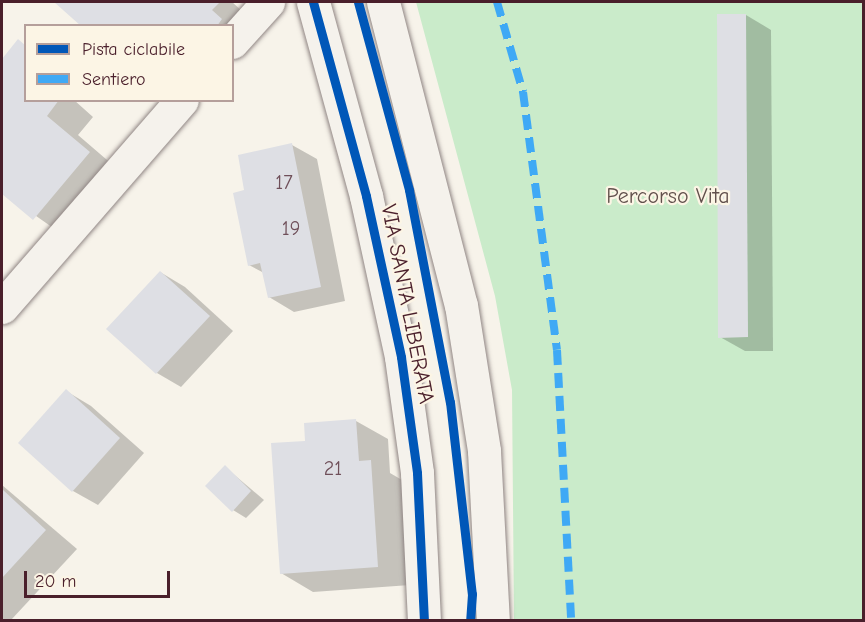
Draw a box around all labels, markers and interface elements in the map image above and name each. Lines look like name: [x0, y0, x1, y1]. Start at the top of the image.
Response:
legend: [24, 24, 234, 102]
text: Pista ciclabile: [82, 39, 185, 60]
text: Sentiero: [82, 69, 146, 90]
house number: 17: [275, 170, 293, 194]
park label: Percorso Vita: [606, 184, 730, 210]
street label: VIA SANTA LIBERATA: [375, 202, 439, 406]
house number: 19: [282, 216, 300, 240]
house number: 21: [324, 456, 342, 480]
scale bar: [27, 559, 172, 597]
text: 20 m: [35, 571, 76, 592]

